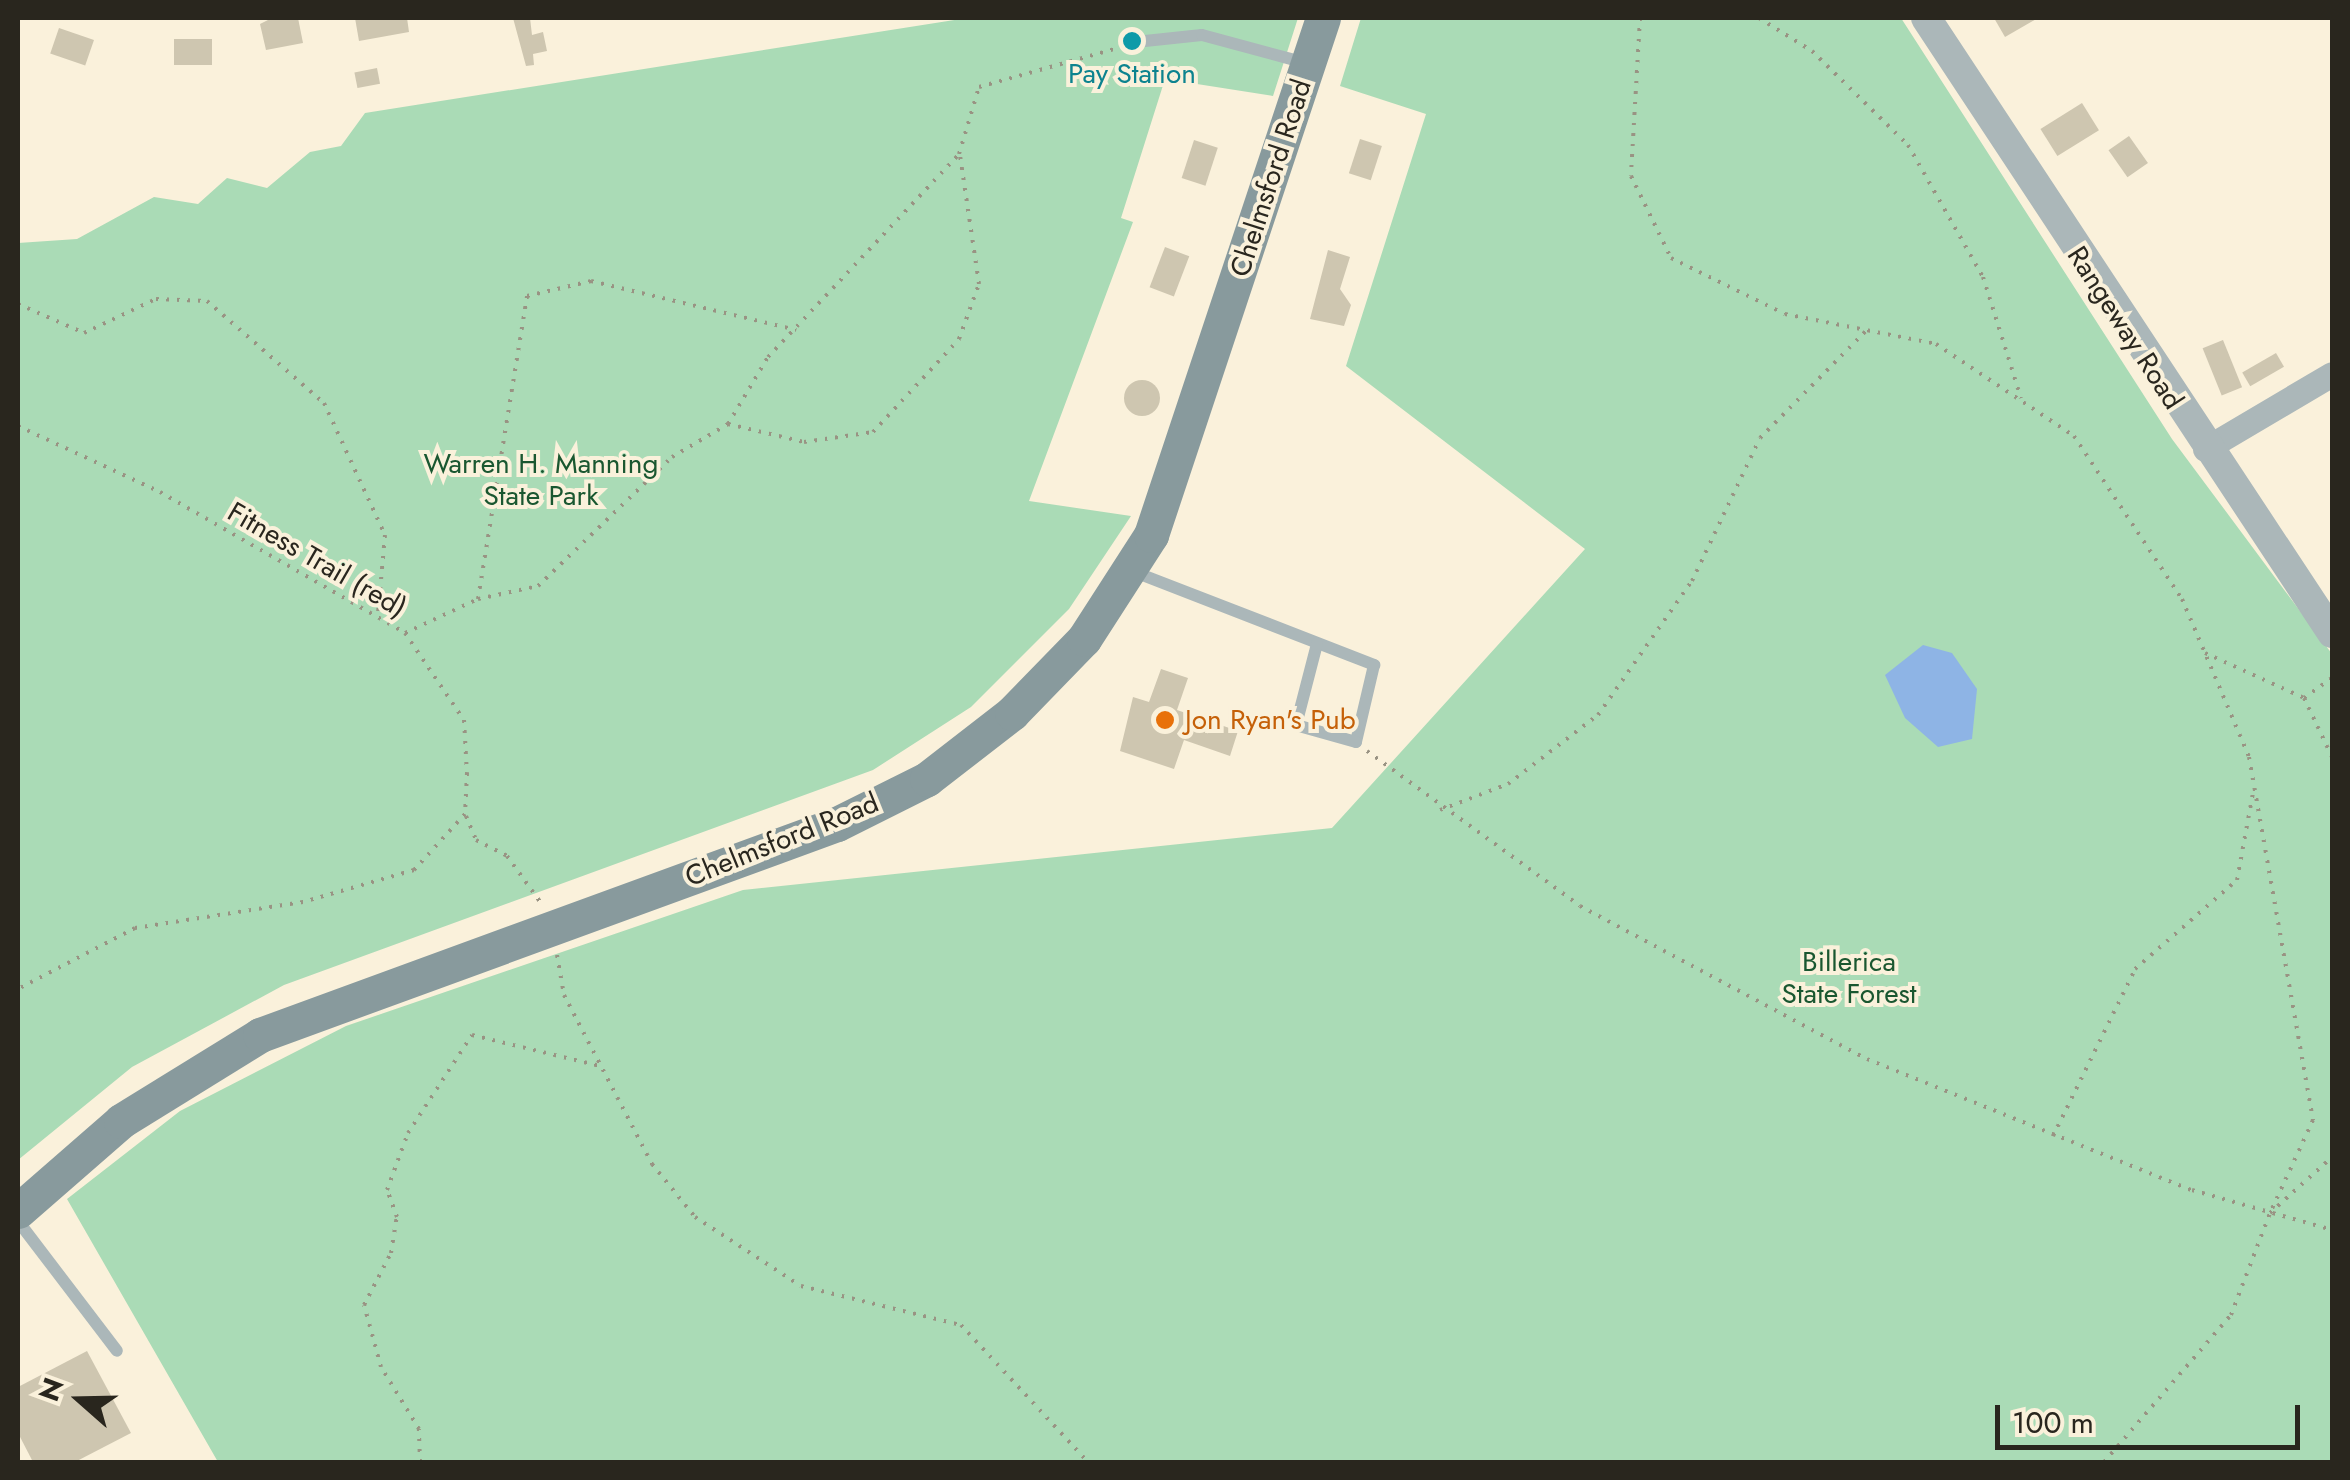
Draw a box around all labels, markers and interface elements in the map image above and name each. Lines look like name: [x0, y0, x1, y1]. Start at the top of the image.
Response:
marker: Pay Station: [1121, 30, 1143, 52]
place label: Pay Station: [1068, 57, 1196, 91]
street label: Chelmsford Road: [1223, 75, 1319, 281]
street label: Rangeway Road: [2060, 240, 2190, 416]
park label: Warren H. Manning State Park: [423, 447, 659, 513]
street label: Fitness Trail (red): [222, 495, 412, 625]
place label: Jon Ryan's Pub: [1185, 703, 1356, 737]
marker: Jon Ryan's Pub: [1154, 709, 1176, 731]
street label: Chelmsford Road: [680, 786, 884, 894]
park label: Billerica State Forest: [1781, 945, 1917, 1011]
north arrow: [30, 1350, 130, 1450]
text: N: [28, 1372, 74, 1407]
scale bar: [2000, 1385, 2305, 1447]
text: 100 m: [2012, 1401, 2094, 1444]

